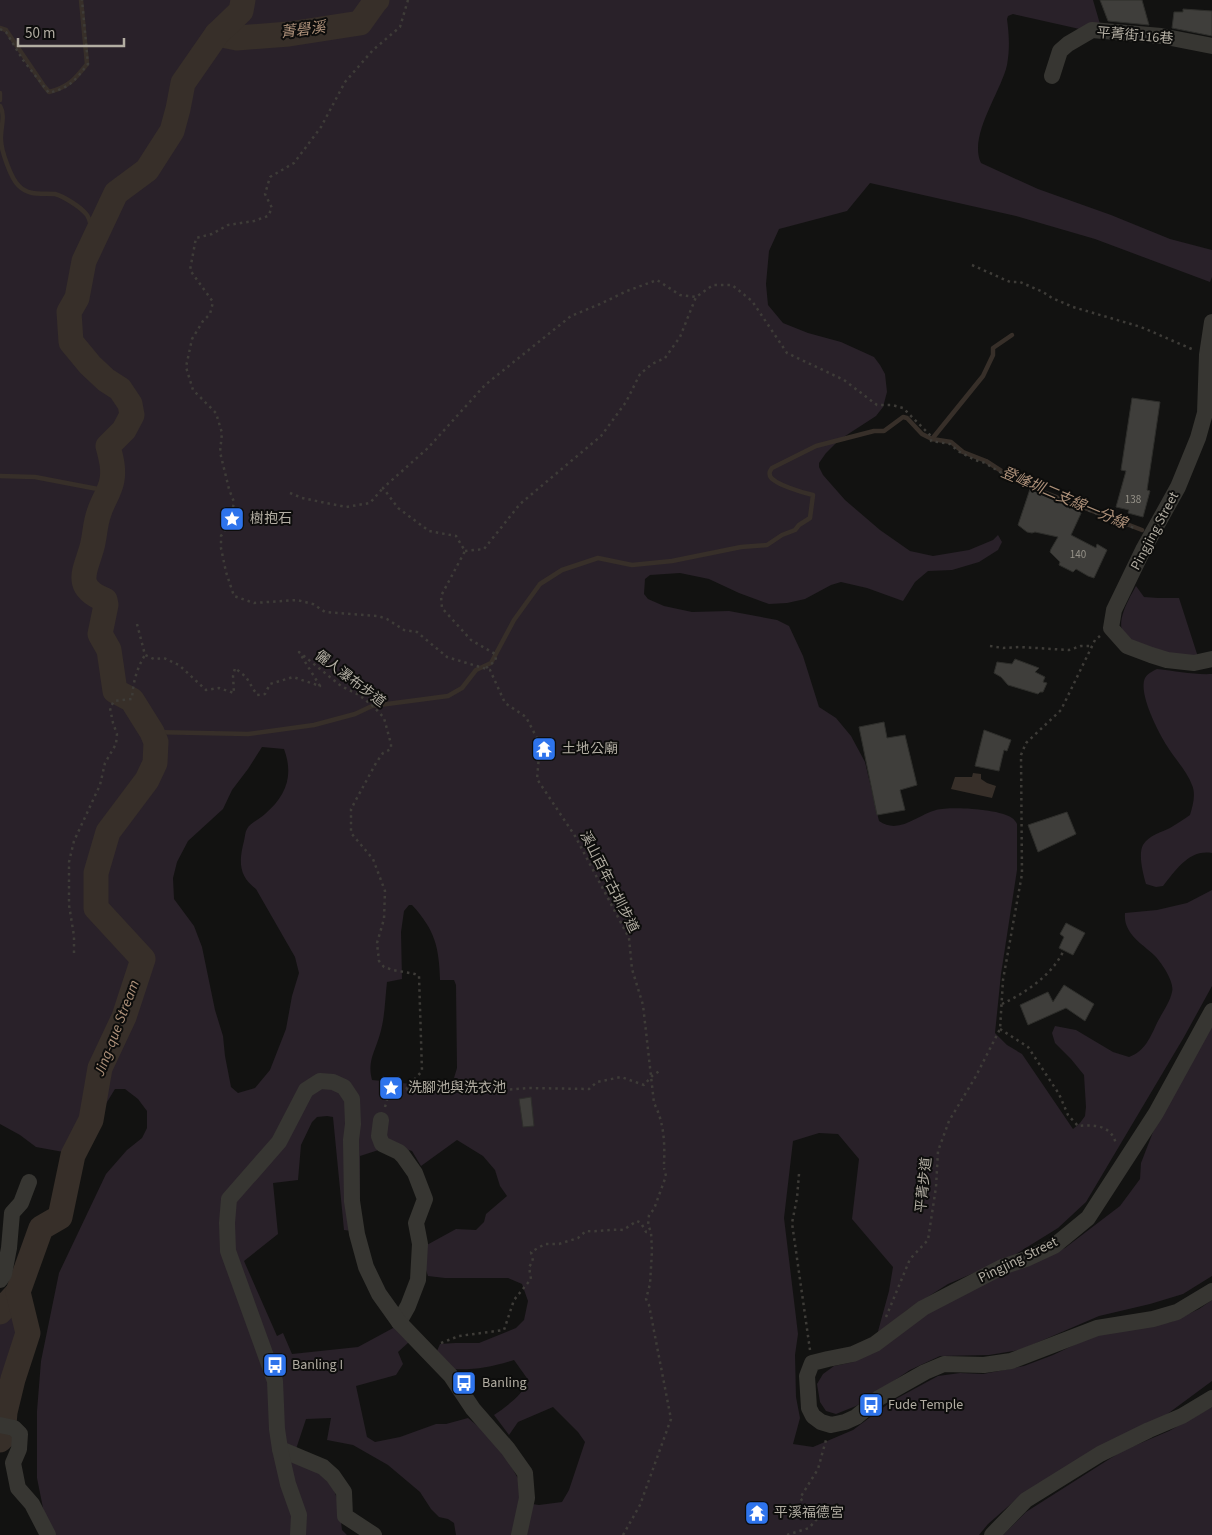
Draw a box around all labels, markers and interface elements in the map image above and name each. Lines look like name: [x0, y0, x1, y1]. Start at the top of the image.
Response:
scale bar: [18, 15, 124, 47]
water label: 菁礐溪: [279, 17, 329, 43]
text: 50 m: [25, 23, 55, 44]
street label: 平菁街116巷: [1096, 23, 1174, 49]
water label: 登峰圳二支線一分線: [998, 462, 1132, 535]
street label: Pingjing Street: [1126, 488, 1184, 574]
house number: 138: [1125, 492, 1142, 507]
place icon: 樹抱石: [219, 506, 245, 532]
place label: 樹抱石: [250, 509, 292, 529]
house number: 140: [1070, 547, 1086, 562]
street label: 儷人瀑布步道: [310, 646, 390, 712]
temple icon: 土地公廟: [531, 736, 557, 762]
place label: 土地公廟: [562, 739, 618, 759]
street label: 溪山百年古圳步道: [575, 828, 643, 936]
water label: Jing-que Stream: [89, 977, 145, 1080]
place icon: 洗腳池與洗衣池: [378, 1075, 404, 1101]
place label: 洗腳池與洗衣池: [408, 1078, 506, 1098]
street label: 平菁步道: [911, 1156, 937, 1214]
street label: Pingjing Street: [975, 1232, 1061, 1288]
bus stop icon: Banling I: [262, 1352, 288, 1378]
place label: Banling I: [292, 1355, 343, 1375]
bus stop icon: Banling: [451, 1370, 477, 1396]
place label: Banling: [482, 1373, 527, 1393]
bus stop icon: Fude Temple: [858, 1392, 884, 1418]
place label: Fude Temple: [888, 1395, 963, 1415]
temple icon: 平溪福德宮: [744, 1500, 770, 1526]
place label: 平溪福德宮: [774, 1503, 844, 1523]

